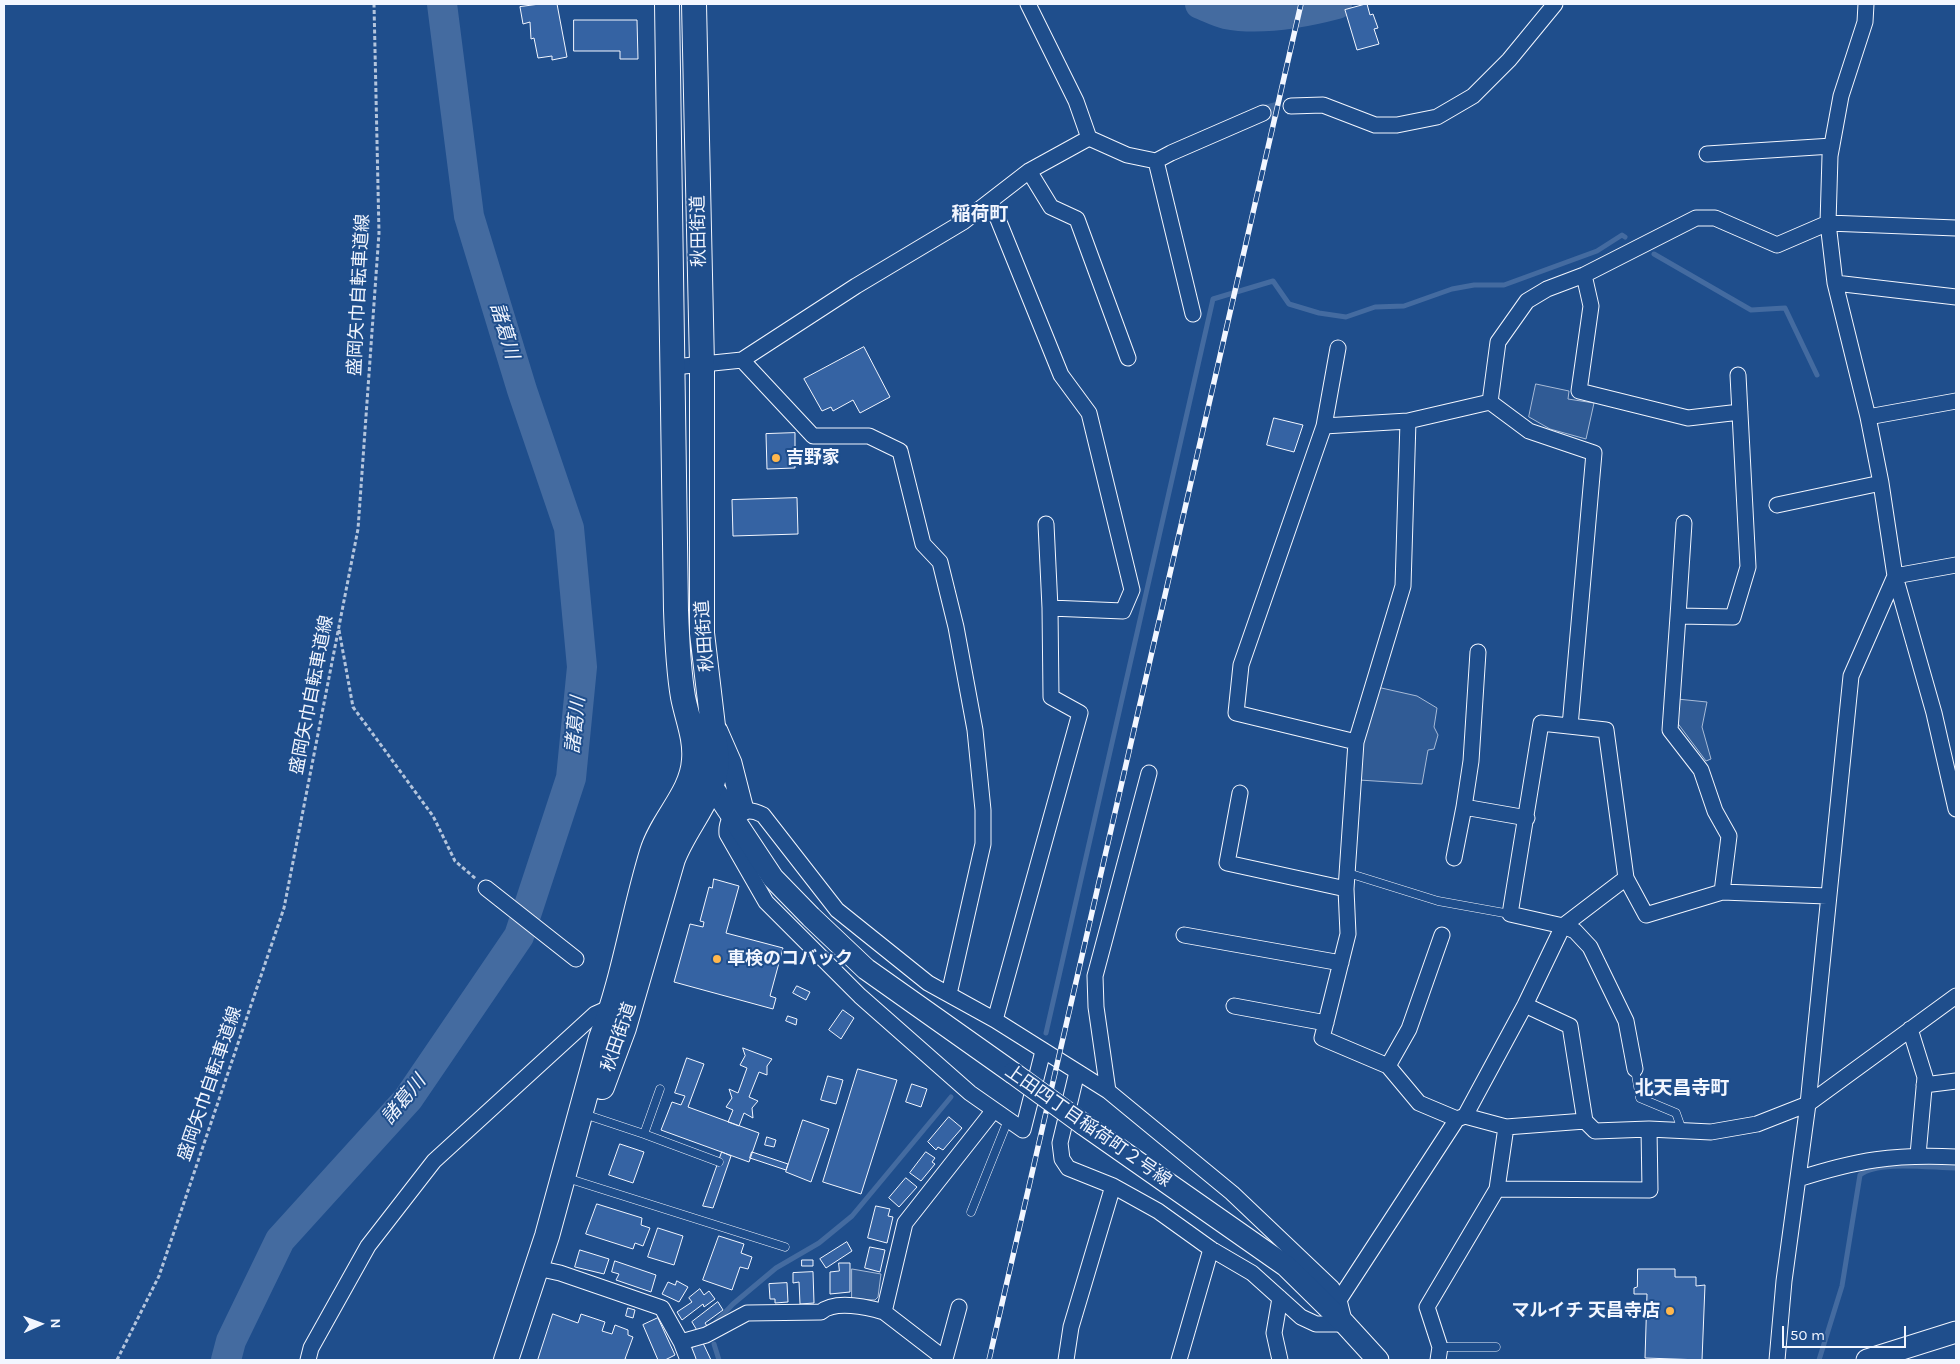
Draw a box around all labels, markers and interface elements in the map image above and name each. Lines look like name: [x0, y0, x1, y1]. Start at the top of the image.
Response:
street label: 秋田街道: [688, 195, 710, 267]
district label: 稲荷町: [952, 204, 1008, 226]
street label: 盛岡矢巾自転車道線: [344, 214, 374, 376]
water label: 諸葛川: [485, 300, 523, 362]
place label: 吉野家: [786, 447, 840, 469]
marker: 吉野家: [770, 452, 782, 464]
street label: 秋田街道: [692, 599, 718, 673]
street label: 盛岡矢巾自転車道線: [286, 613, 338, 777]
water label: 諸葛川: [562, 695, 590, 755]
place label: 車検のコバック: [727, 948, 853, 970]
marker: 車検のコバック: [711, 953, 723, 965]
street label: 秋田街道: [597, 999, 641, 1075]
street label: 盛岡矢巾自転車道線: [173, 1004, 247, 1164]
street label: 上田四丁目稲荷町２号線: [1001, 1060, 1175, 1192]
water label: 諸葛川: [377, 1071, 431, 1129]
district label: 北天昌寺町: [1635, 1078, 1729, 1100]
north arrow: [15, 1299, 65, 1349]
place label: マルイチ 天昌寺店: [1511, 1300, 1660, 1322]
marker: マルイチ 天昌寺店: [1664, 1305, 1676, 1317]
scale bar: [1785, 1316, 1909, 1348]
text: N: [47, 1318, 64, 1329]
text: 50 m: [1790, 1326, 1825, 1344]

